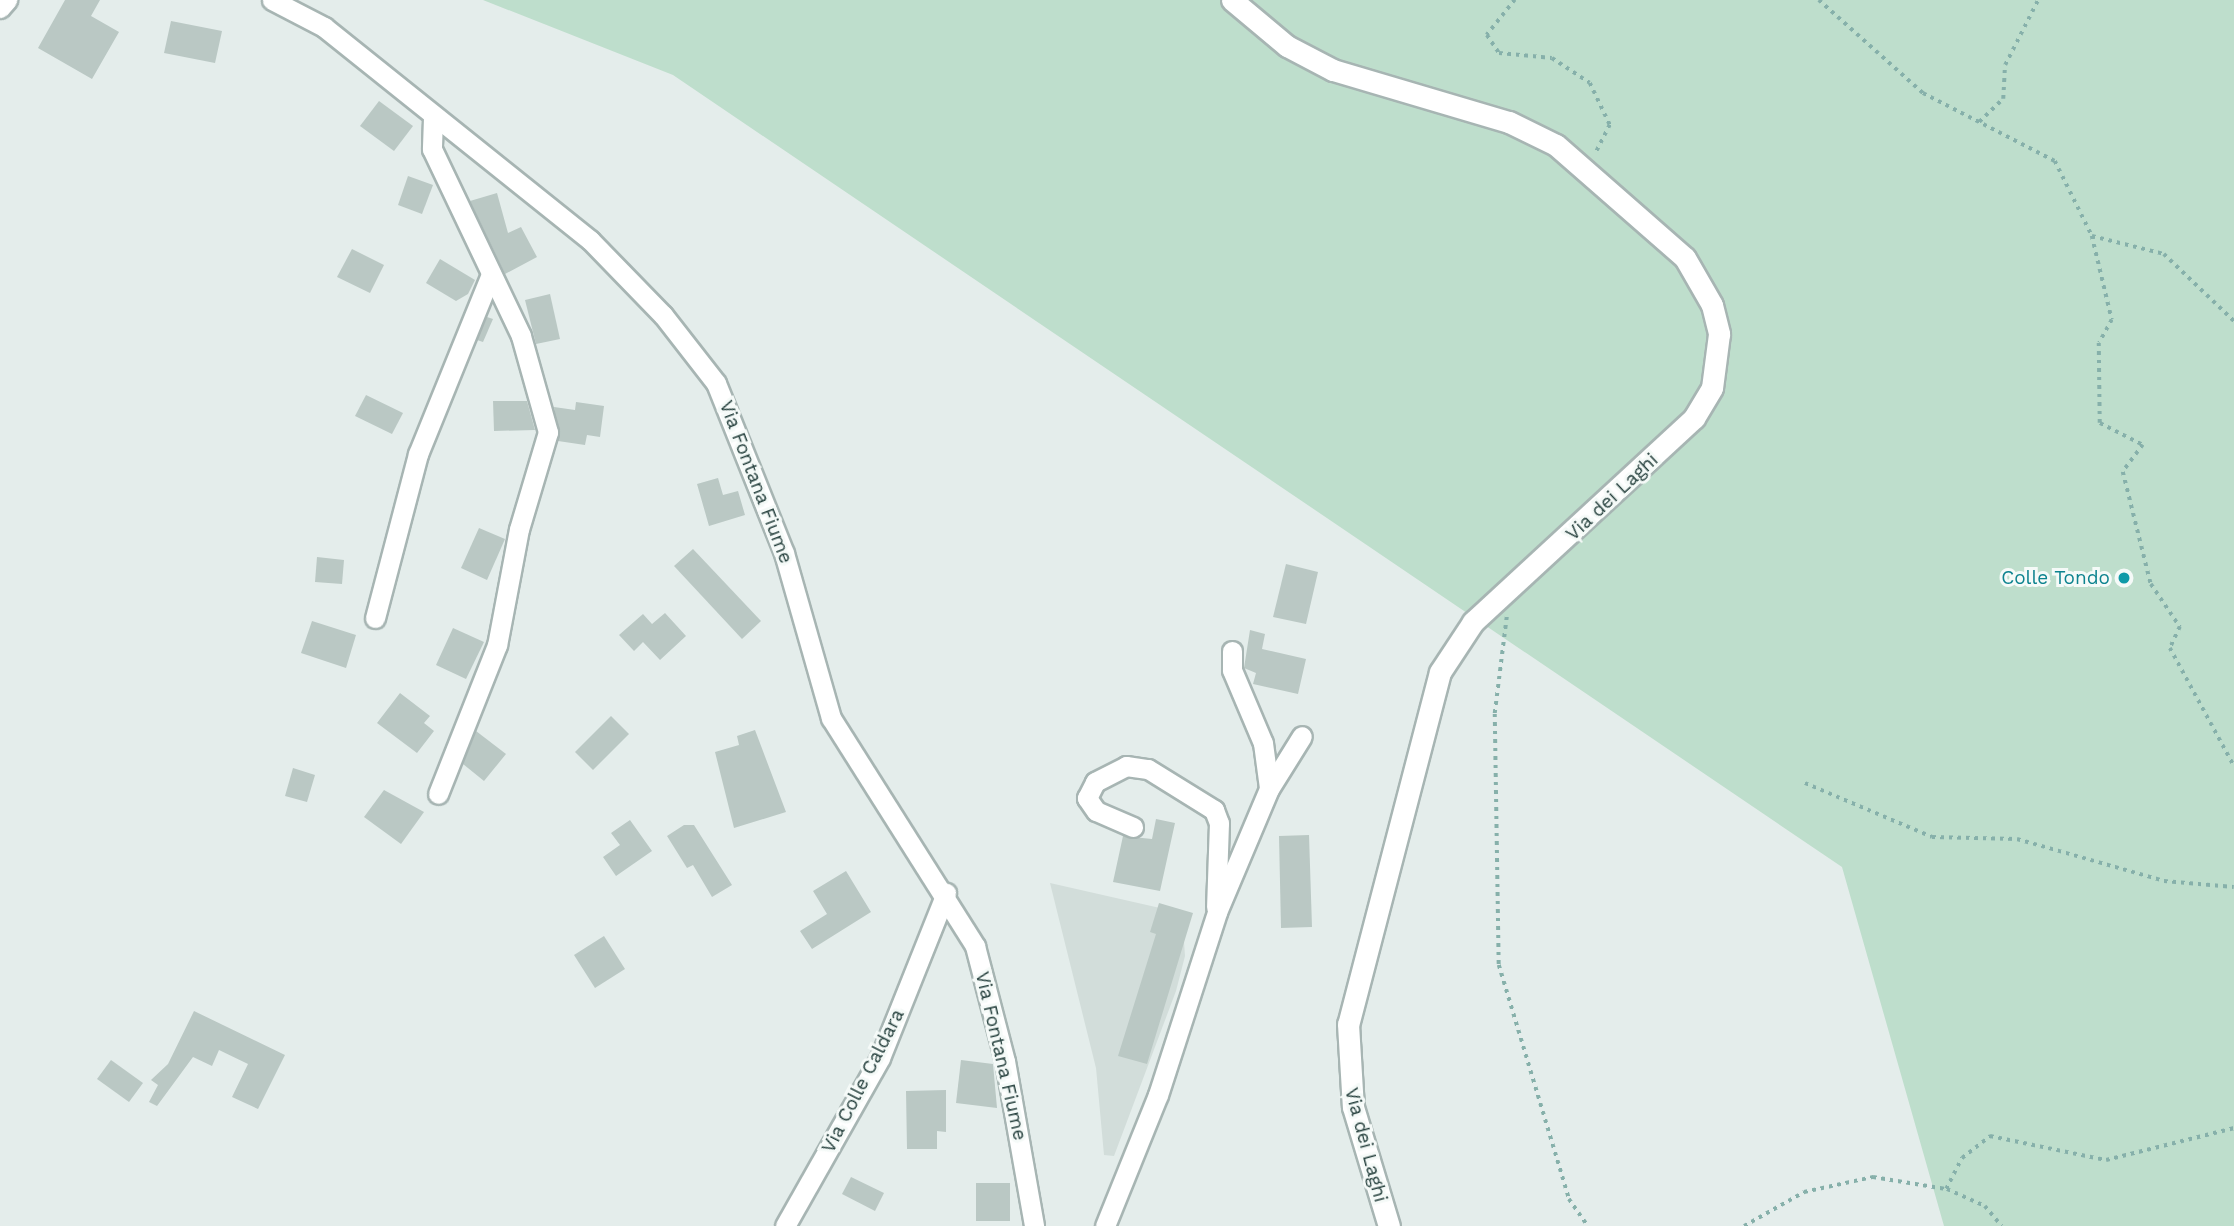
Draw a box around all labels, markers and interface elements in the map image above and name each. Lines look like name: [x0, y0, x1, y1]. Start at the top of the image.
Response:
street label: Via Fontana Fiume: [714, 397, 798, 567]
street label: Via dei Laghi: [1561, 448, 1663, 546]
place label: Colle Tondo: [2001, 567, 2110, 589]
marker: Colle Tondo: [2116, 570, 2132, 586]
street label: Via Fontana Fiume: [970, 969, 1032, 1143]
street label: Via Colle Caldara: [817, 1005, 909, 1157]
street label: Via dei Laghi: [1340, 1085, 1392, 1205]

